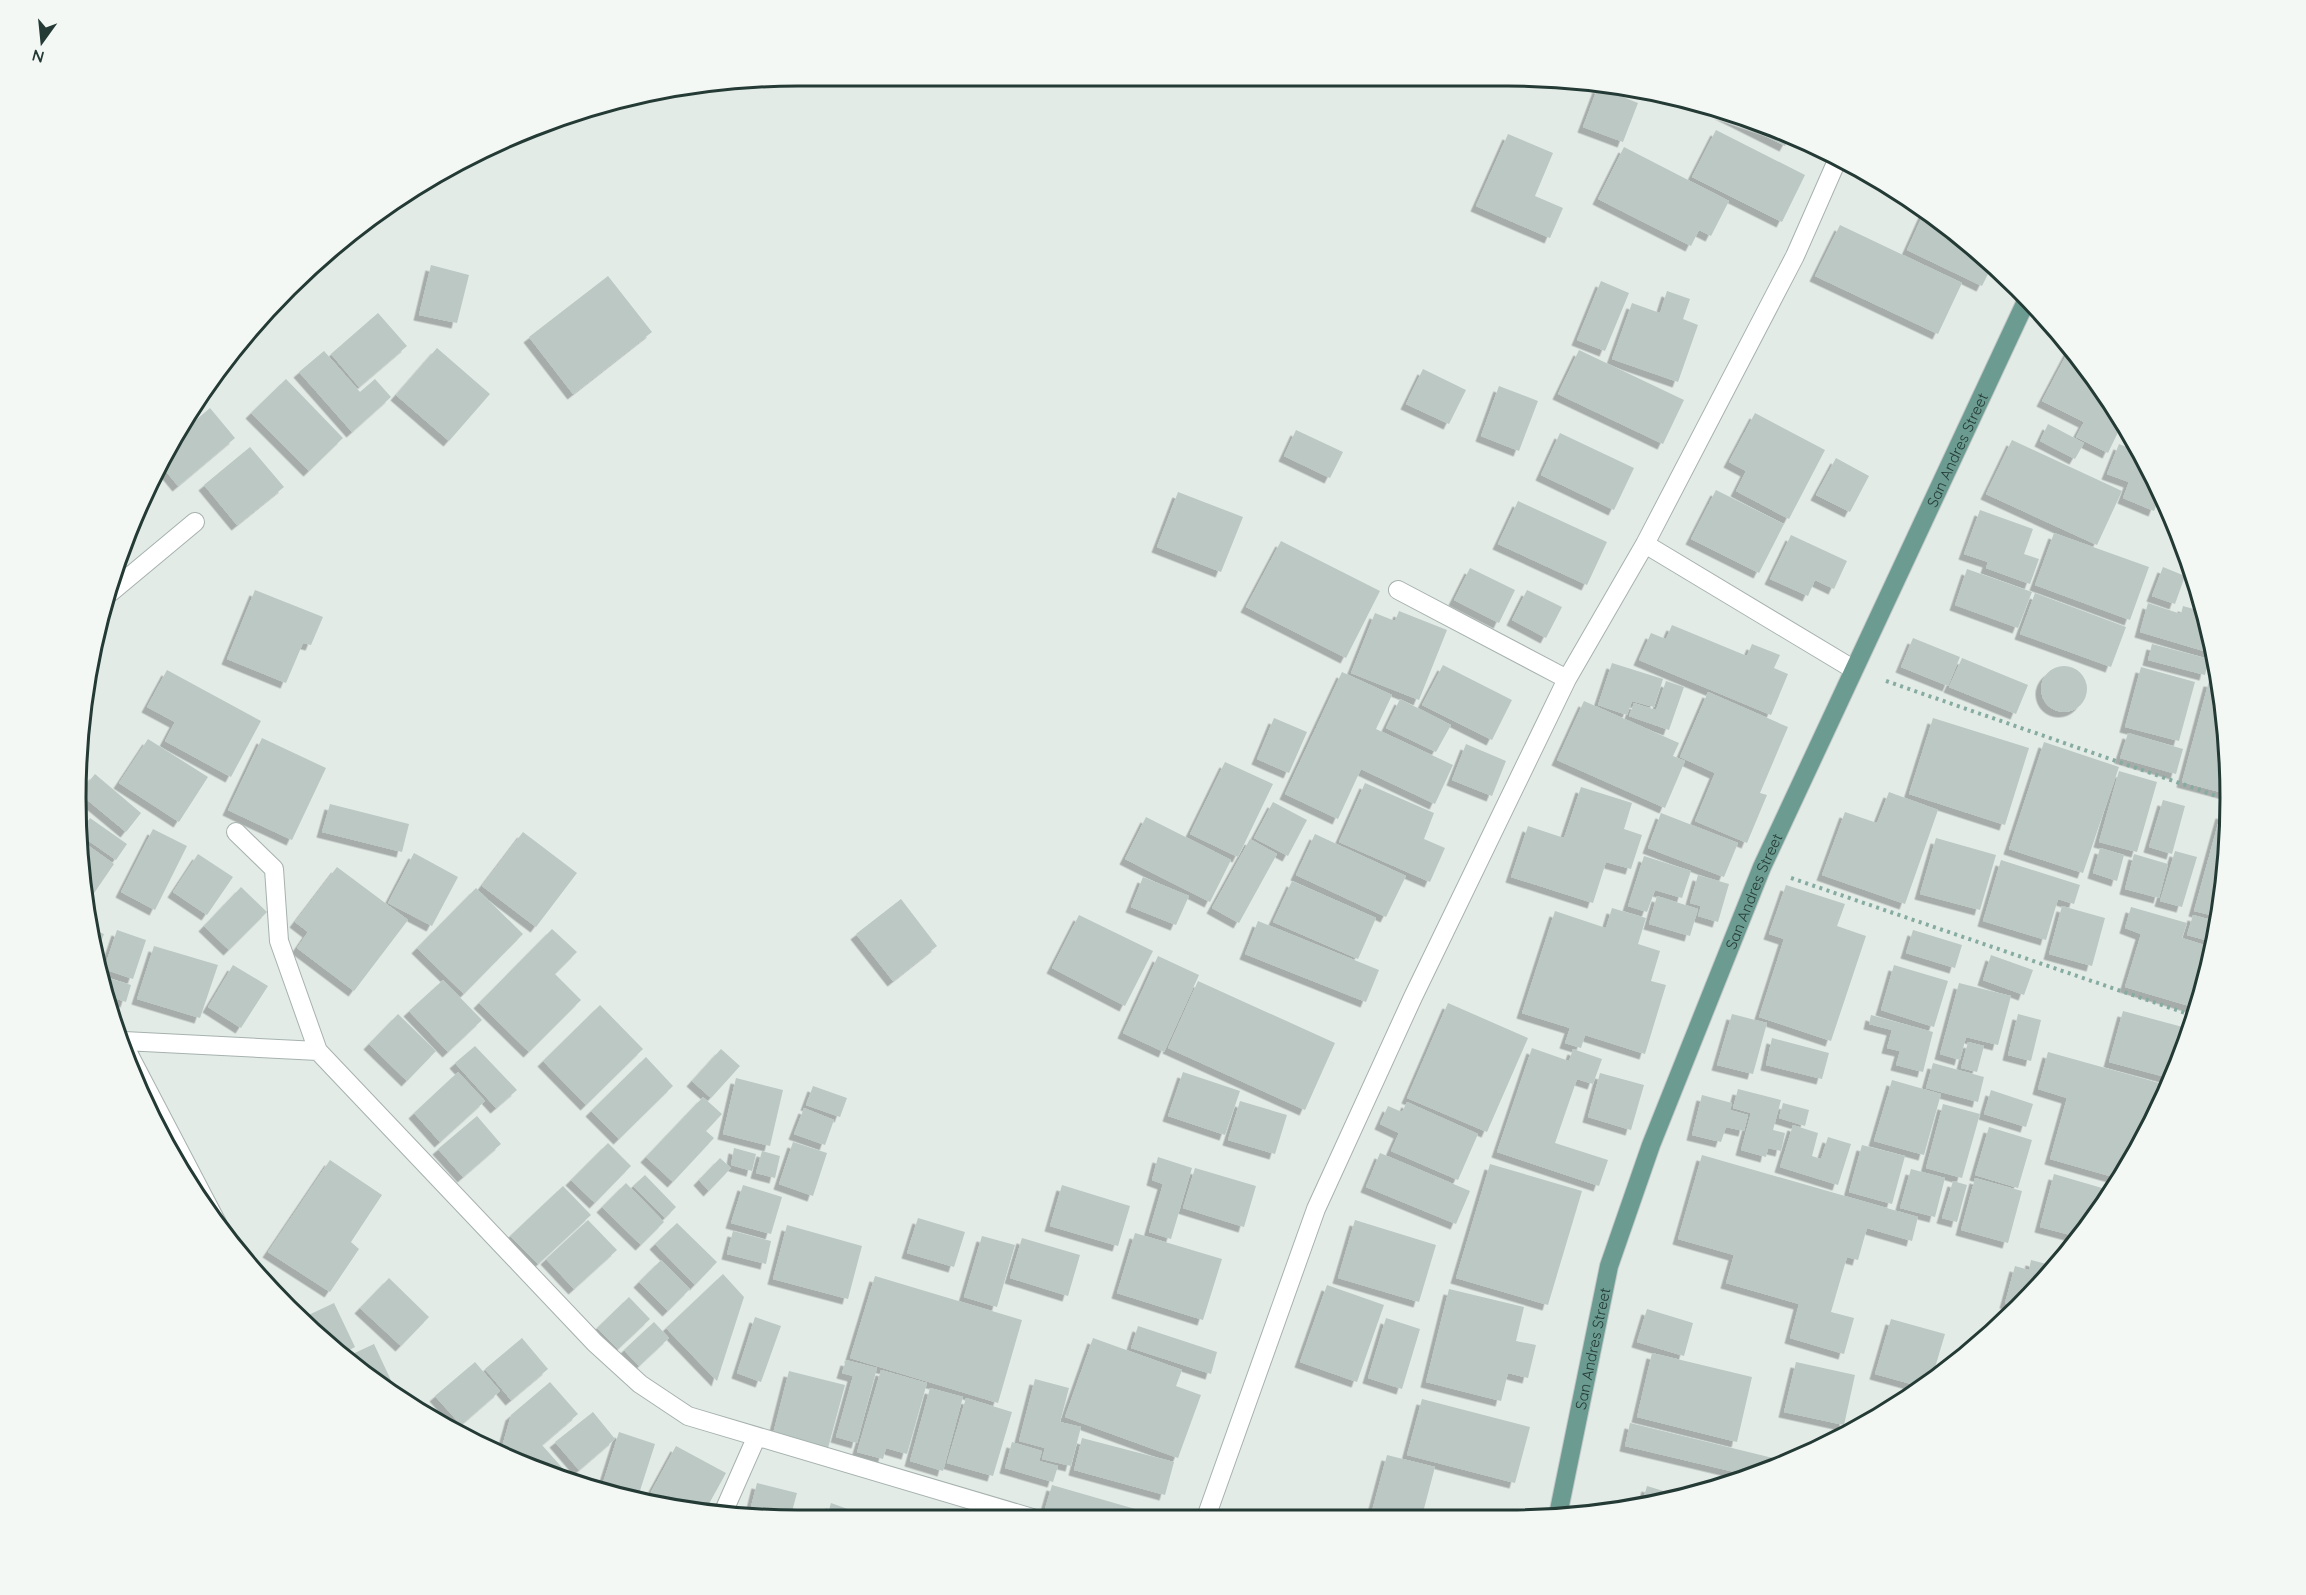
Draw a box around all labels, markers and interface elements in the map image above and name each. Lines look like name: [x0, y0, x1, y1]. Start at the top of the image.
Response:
north arrow: [12, 12, 72, 72]
text: N: [30, 45, 46, 68]
street label: San Andres Street: [1922, 390, 1992, 510]
street label: San Andres Street: [1721, 830, 1786, 952]
street label: San Andres Street: [1570, 1286, 1614, 1411]

